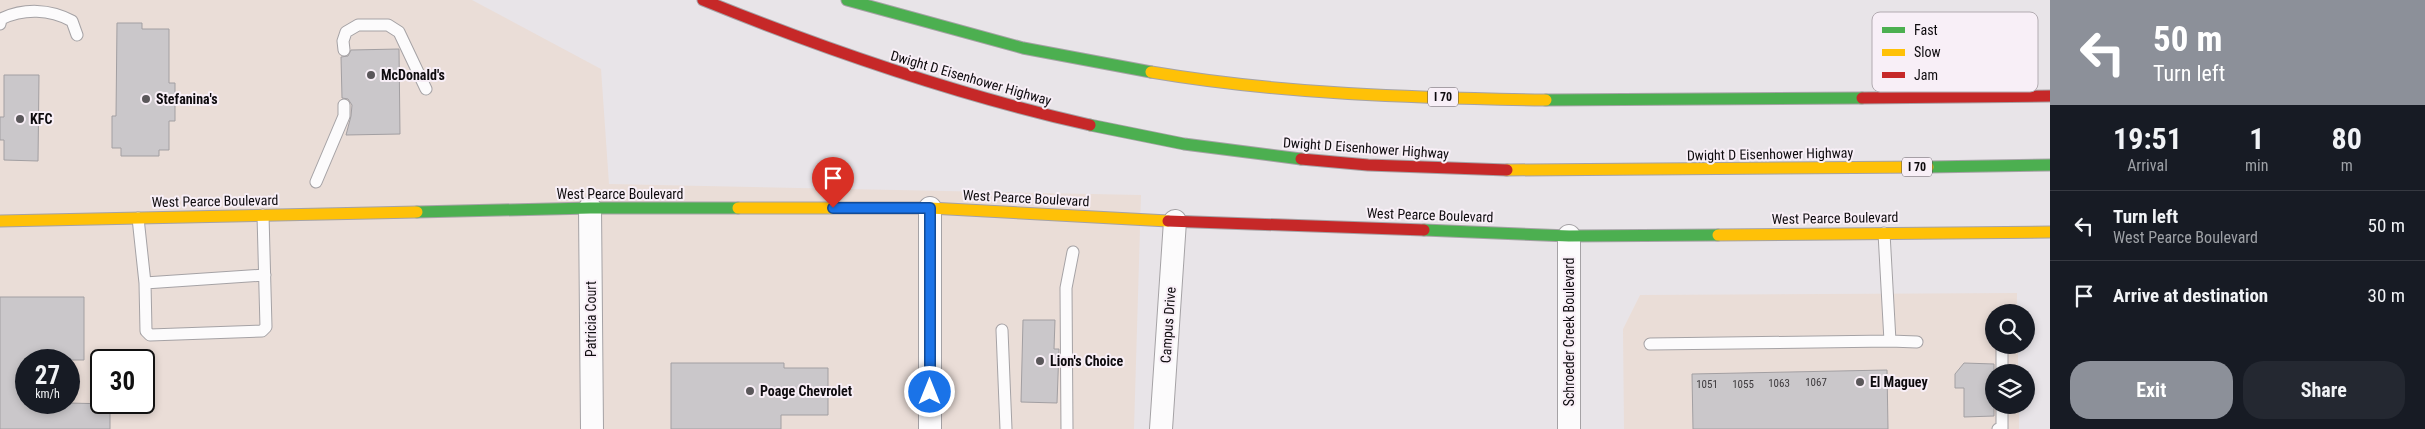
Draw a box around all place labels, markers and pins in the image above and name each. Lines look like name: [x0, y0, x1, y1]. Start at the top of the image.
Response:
place label: McDonald's: [381, 67, 445, 83]
marker: McDonald's: [365, 69, 377, 81]
place label: Stefanina's: [156, 91, 218, 107]
marker: Stefanina's: [140, 93, 152, 105]
place label: KFC: [30, 111, 52, 127]
marker: KFC: [14, 113, 26, 125]
pin: [812, 157, 854, 208]
place label: Lion's Choice: [1050, 353, 1124, 369]
marker: Lion's Choice: [1034, 355, 1046, 367]
place label: El Maguey: [1870, 374, 1928, 390]
marker: El Maguey: [1854, 376, 1866, 388]
place label: Poage Chevrolet: [760, 383, 852, 399]
marker: Poage Chevrolet: [744, 385, 756, 397]

